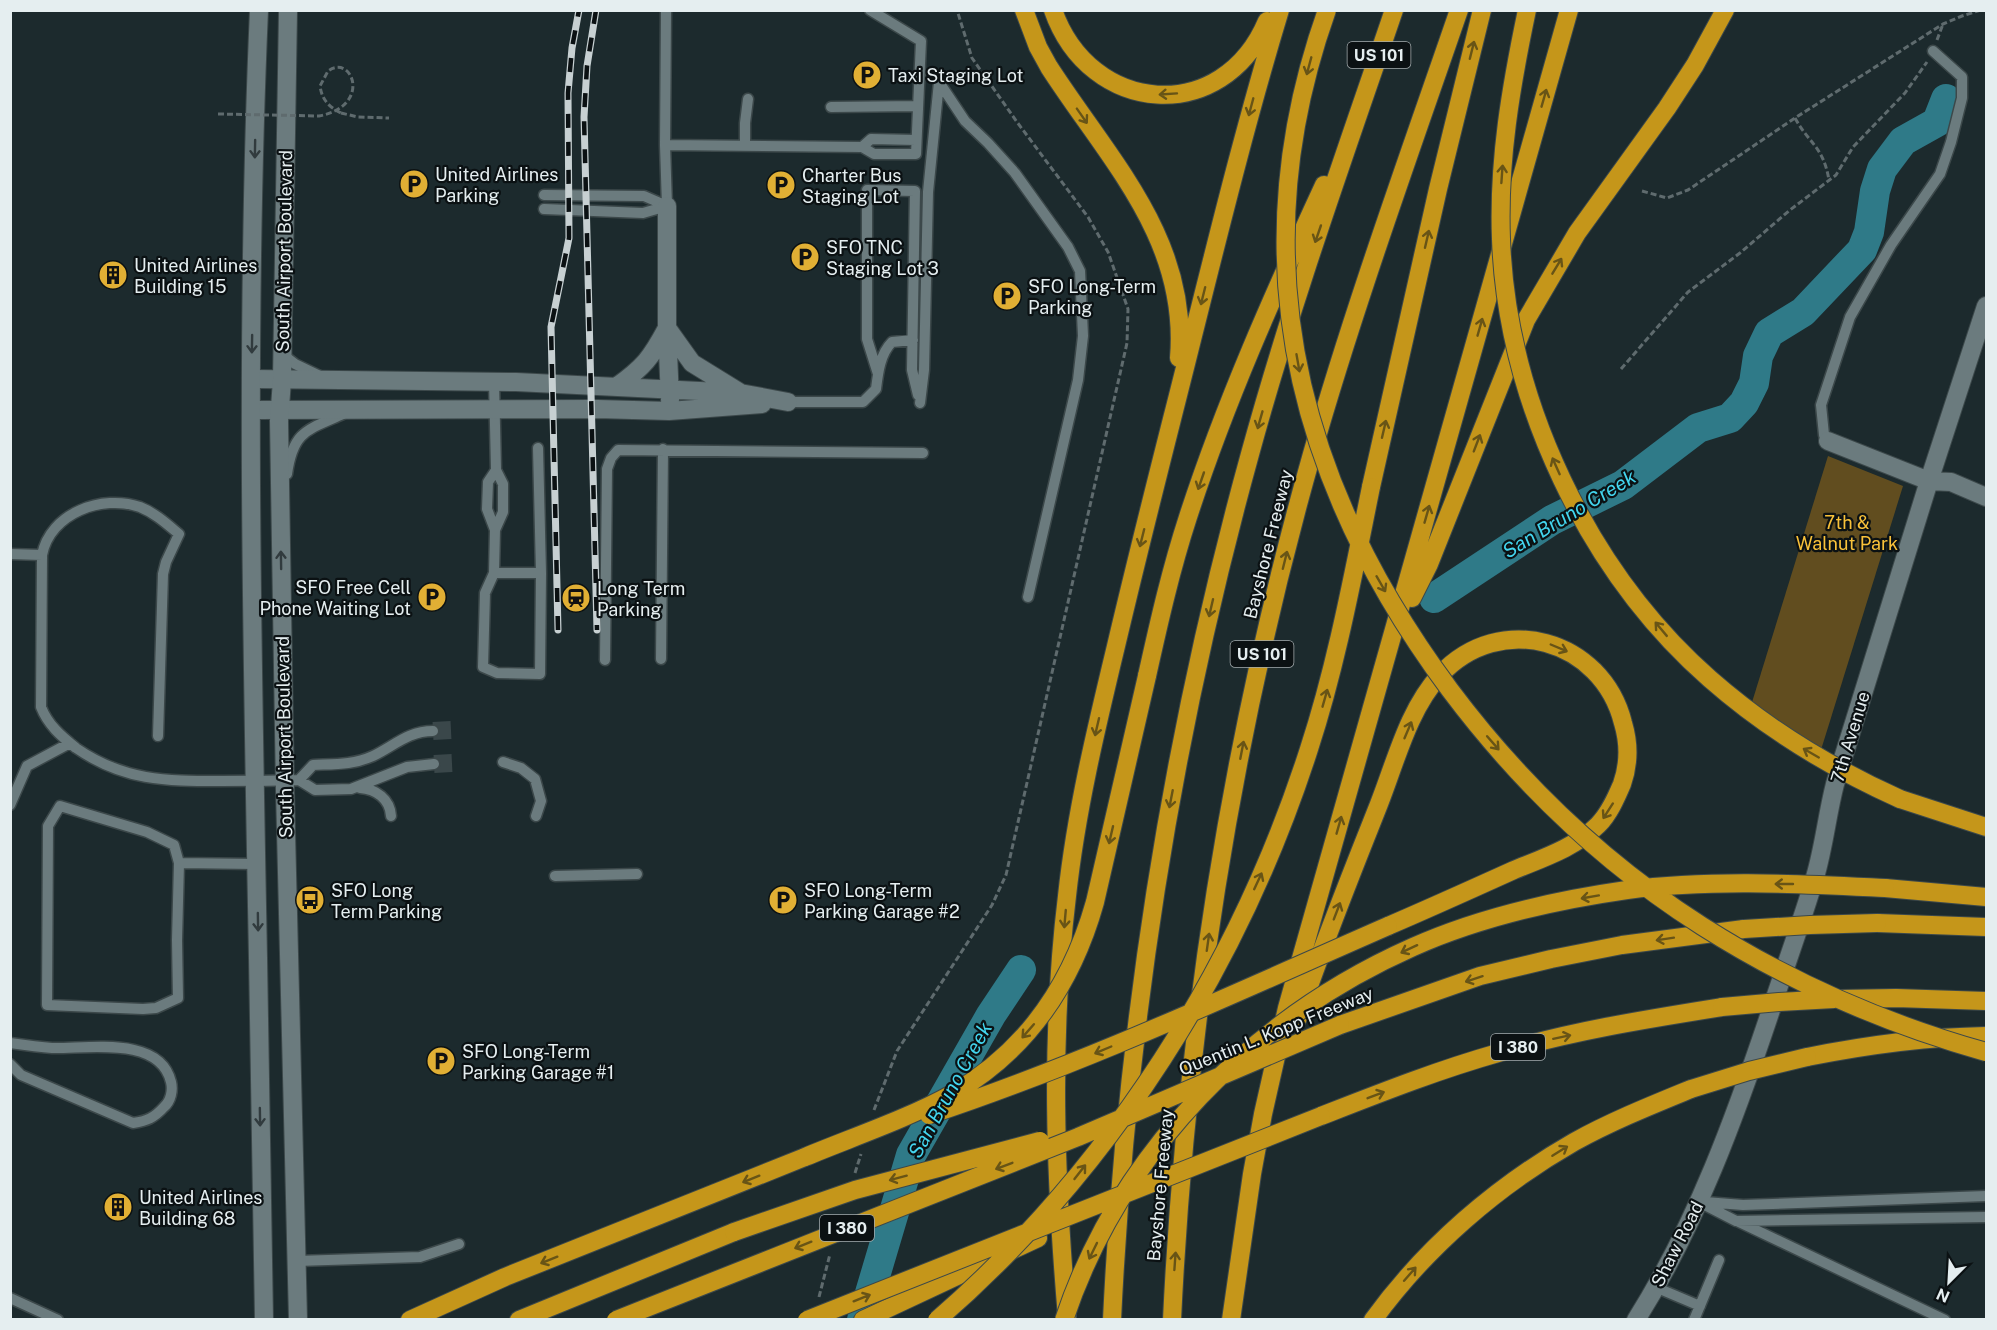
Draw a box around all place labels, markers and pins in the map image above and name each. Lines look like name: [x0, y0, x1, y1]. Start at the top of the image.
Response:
parking icon: Taxi Staging Lot: [851, 59, 883, 91]
place label: Taxi Staging Lot: [888, 65, 1024, 86]
place label: United Airlines Parking: [435, 164, 558, 206]
place label: Charter Bus Staging Lot: [802, 165, 901, 207]
parking icon: United Airlines Parking: [398, 168, 430, 200]
parking icon: Charter Bus Staging Lot: [765, 169, 797, 201]
place label: SFO TNC Staging Lot 3: [826, 237, 939, 279]
parking icon: SFO TNC Staging Lot 3: [789, 241, 821, 273]
place label: United Airlines Building 15: [134, 255, 257, 297]
building icon: United Airlines Building 15: [97, 259, 129, 291]
place label: SFO Long-Term Parking: [1028, 276, 1156, 318]
parking icon: SFO Long-Term Parking: [991, 280, 1023, 312]
place label: SFO Free Cell Phone Waiting Lot: [259, 577, 411, 619]
place label: Long Term Parking: [597, 578, 685, 620]
parking icon: SFO Free Cell Phone Waiting Lot: [416, 581, 448, 613]
station icon: Long Term Parking: [560, 582, 592, 614]
place label: SFO Long Term Parking: [331, 880, 442, 922]
place label: SFO Long-Term Parking Garage #2: [804, 880, 960, 922]
bus stop icon: SFO Long Term Parking: [294, 884, 326, 916]
parking icon: SFO Long-Term Parking Garage #2: [767, 884, 799, 916]
place label: SFO Long-Term Parking Garage #1: [462, 1041, 614, 1083]
parking icon: SFO Long-Term Parking Garage #1: [425, 1045, 457, 1077]
place label: United Airlines Building 68: [139, 1187, 262, 1229]
building icon: United Airlines Building 68: [102, 1191, 134, 1223]

